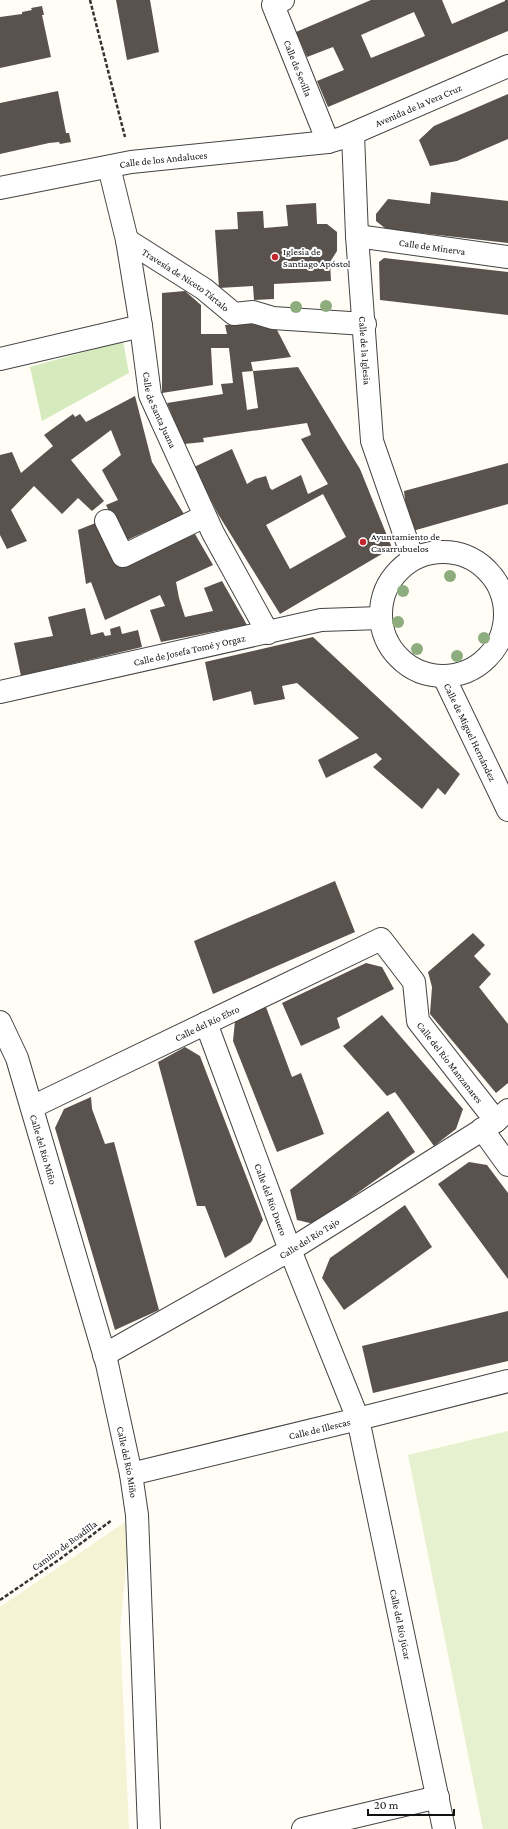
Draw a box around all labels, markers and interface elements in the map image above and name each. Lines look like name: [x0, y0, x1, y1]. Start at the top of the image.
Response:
street label: Calle de Sevilla: [282, 38, 314, 98]
street label: Avenida de la Vera Cruz: [373, 82, 463, 129]
street label: Calle de los Andaluces: [118, 149, 208, 170]
street label: Calle de Minerva: [398, 237, 467, 257]
street label: Travesía de Niceto Tártalo: [140, 246, 231, 314]
place label: Iglesia de Santiago Apóstol: [283, 246, 351, 269]
marker: Iglesia de Santiago Apóstol: [270, 252, 280, 262]
street label: Calle de la Iglesia: [357, 316, 373, 386]
street label: Calle de Santa Juana: [141, 371, 179, 450]
place label: Ayuntamiento de Casarrubuelos: [371, 531, 440, 554]
marker: Ayuntamiento de Casarrubuelos: [358, 537, 368, 547]
street label: Calle de Josefa Tomé y Orgaz: [133, 632, 246, 668]
street label: Calle de Miguel Hernández: [442, 681, 498, 783]
street label: Calle del Río Ebro: [173, 1003, 241, 1043]
street label: Calle del Río Manzanares: [415, 1020, 485, 1105]
street label: Calle del Río Miño: [28, 1113, 59, 1186]
street label: Calle del Río Duero: [252, 1162, 289, 1237]
street label: Calle del Río Tajo: [277, 1216, 341, 1261]
street label: Calle de Illescas: [288, 1416, 352, 1442]
street label: Calle del Río Miño: [115, 1425, 139, 1499]
street label: Camino de Boadilla: [30, 1518, 99, 1573]
street label: Calle del Río Júcar: [388, 1588, 413, 1661]
scale bar: [368, 1791, 454, 1817]
text: 20 m: [374, 1798, 399, 1812]

